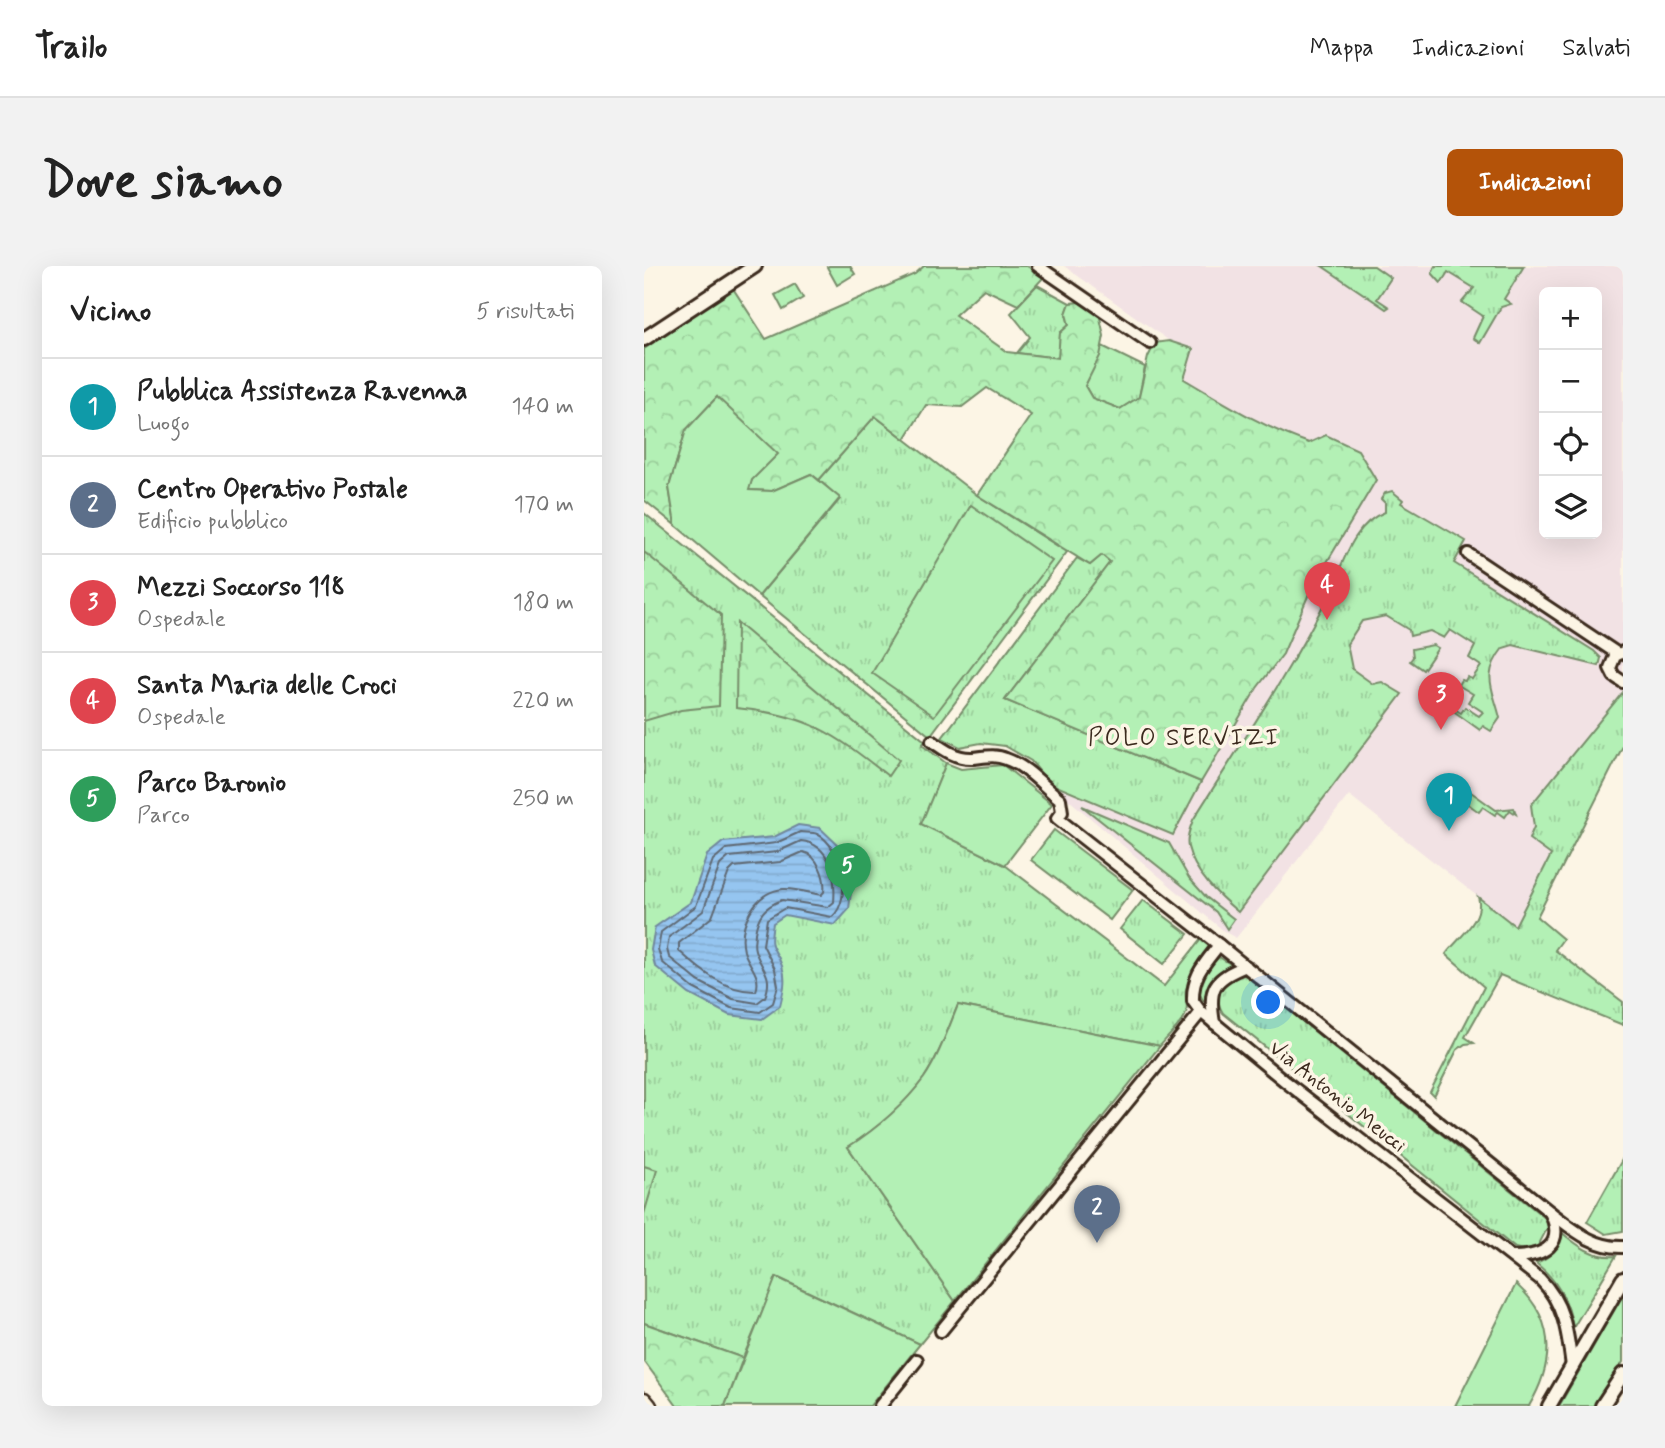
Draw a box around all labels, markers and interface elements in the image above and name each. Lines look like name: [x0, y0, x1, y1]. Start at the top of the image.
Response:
text: Trailo: [35, 26, 107, 70]
text: Mappa: [1310, 33, 1374, 64]
text: Indicazioni: [1412, 33, 1524, 64]
text: Salvati: [1562, 33, 1630, 64]
button: Indicazioni: [1447, 149, 1623, 216]
text: Dove siamo: [42, 150, 283, 215]
map controls: [1539, 287, 1602, 539]
button: +: [1539, 287, 1602, 350]
text: Vicino: [70, 292, 151, 331]
text: 5 risultati: [476, 297, 574, 327]
button: −: [1539, 350, 1602, 413]
text: Pubblica Assistenza Ravenna: [137, 375, 467, 409]
text: 1: [88, 392, 98, 422]
text: 140 m: [511, 392, 574, 422]
text: Luogo: [137, 409, 190, 439]
button: locate: [1539, 413, 1602, 476]
text: Centro Operativo Postale: [137, 473, 408, 507]
button: layers: [1539, 476, 1602, 539]
text: 2: [87, 490, 99, 520]
text: 170 m: [514, 490, 574, 520]
text: Edificio pubblico: [137, 507, 288, 537]
pin: 4: [1304, 562, 1350, 620]
text: Mezzi Soccorso 118: [137, 571, 345, 605]
text: 3: [88, 588, 98, 618]
text: 180 m: [513, 588, 574, 618]
text: Ospedale: [137, 605, 226, 635]
text: Santa Maria delle Croci: [137, 669, 397, 703]
pin: 3: [1418, 672, 1464, 730]
text: 4: [86, 686, 100, 716]
text: 220 m: [512, 686, 574, 716]
text: Ospedale: [137, 703, 226, 733]
district label: POLO SERVIZI: [1088, 723, 1280, 754]
text: Parco Baronio: [137, 767, 286, 801]
pin: 1: [1426, 773, 1472, 831]
text: 5: [86, 784, 100, 814]
text: 250 m: [512, 784, 574, 814]
text: Parco: [137, 801, 190, 831]
pin: 5: [825, 843, 871, 901]
your location: [1251, 985, 1285, 1019]
street label: Via Antonio Meucci: [1263, 1034, 1412, 1159]
pin: 2: [1074, 1185, 1120, 1243]

